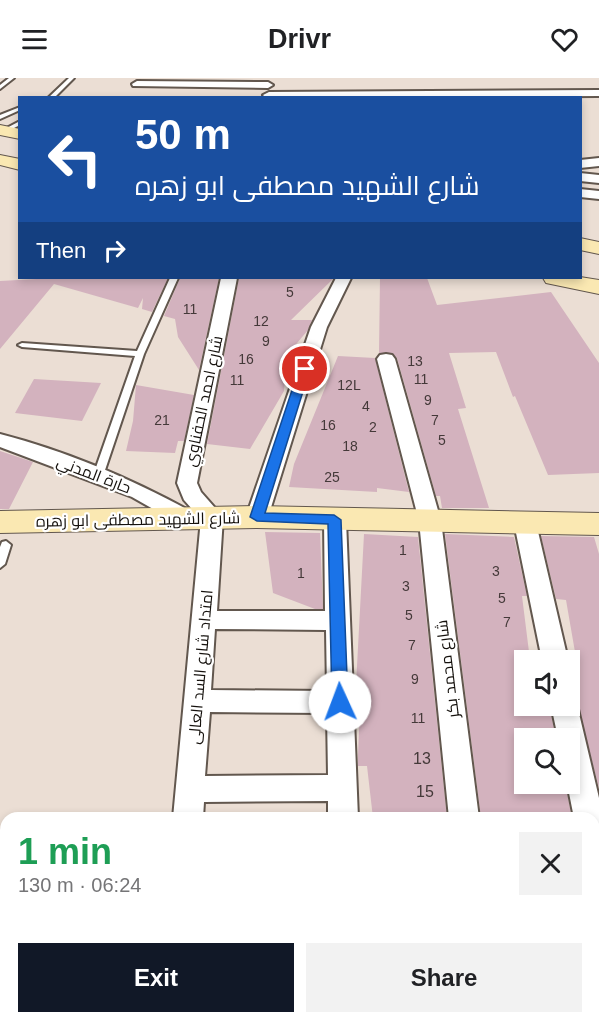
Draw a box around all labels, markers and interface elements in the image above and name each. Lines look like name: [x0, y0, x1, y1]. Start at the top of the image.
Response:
icon: menu: [18, 23, 51, 56]
icon: heart: [548, 23, 581, 56]
text: Drivr: [268, 24, 331, 54]
text: 50 m: [135, 111, 231, 158]
icon: left: [36, 120, 114, 198]
text: شارع الشهيد مصطفى ابو زهره: [135, 171, 480, 201]
icon: right: [98, 234, 131, 267]
text: Then: [36, 238, 86, 263]
house number: 5: [286, 284, 294, 300]
house number: 11: [183, 301, 197, 317]
house number: 12: [253, 313, 269, 329]
house number: 9: [262, 333, 270, 349]
street label: شارع احمد الحفناوي: [181, 334, 231, 469]
pin: [279, 343, 330, 394]
house number: 16: [238, 351, 254, 367]
icon: arrive: [288, 352, 321, 385]
house number: 13: [407, 353, 423, 369]
house number: 11: [414, 371, 428, 387]
house number: 11: [230, 372, 244, 388]
house number: 12L: [337, 377, 361, 393]
house number: 9: [424, 392, 432, 408]
house number: 4: [362, 398, 370, 414]
house number: 21: [154, 412, 170, 428]
house number: 7: [431, 412, 439, 428]
house number: 16: [320, 417, 336, 433]
house number: 2: [369, 419, 377, 435]
house number: 5: [438, 432, 446, 448]
house number: 18: [342, 438, 358, 454]
street label: حارة المدني: [53, 453, 133, 501]
house number: 25: [324, 469, 340, 485]
street label: شارع الشهيد مصطفى ابو زهره: [36, 509, 240, 533]
house number: 1: [399, 542, 407, 558]
house number: 3: [492, 563, 500, 579]
house number: 1: [297, 565, 305, 581]
house number: 3: [402, 578, 410, 594]
street label: امتداد شارع السد العالى: [185, 589, 219, 745]
house number: 5: [498, 590, 506, 606]
house number: 5: [405, 607, 413, 623]
house number: 7: [503, 614, 511, 630]
street label: شارع محمد بكر: [433, 619, 465, 720]
house number: 7: [408, 637, 416, 653]
map controls: [514, 650, 580, 794]
button: sound: [514, 650, 580, 716]
position arrow: [308, 670, 372, 734]
house number: 9: [411, 671, 419, 687]
house number: 11: [411, 710, 425, 726]
button: search: [514, 728, 580, 794]
house number: 13: [413, 750, 431, 767]
house number: 15: [416, 783, 434, 800]
text: 1 min: [18, 831, 112, 872]
button: close: [519, 832, 582, 895]
text: 130 m · 06:24: [18, 874, 141, 896]
button: Exit: [18, 943, 294, 1012]
button: Share: [306, 943, 582, 1012]

